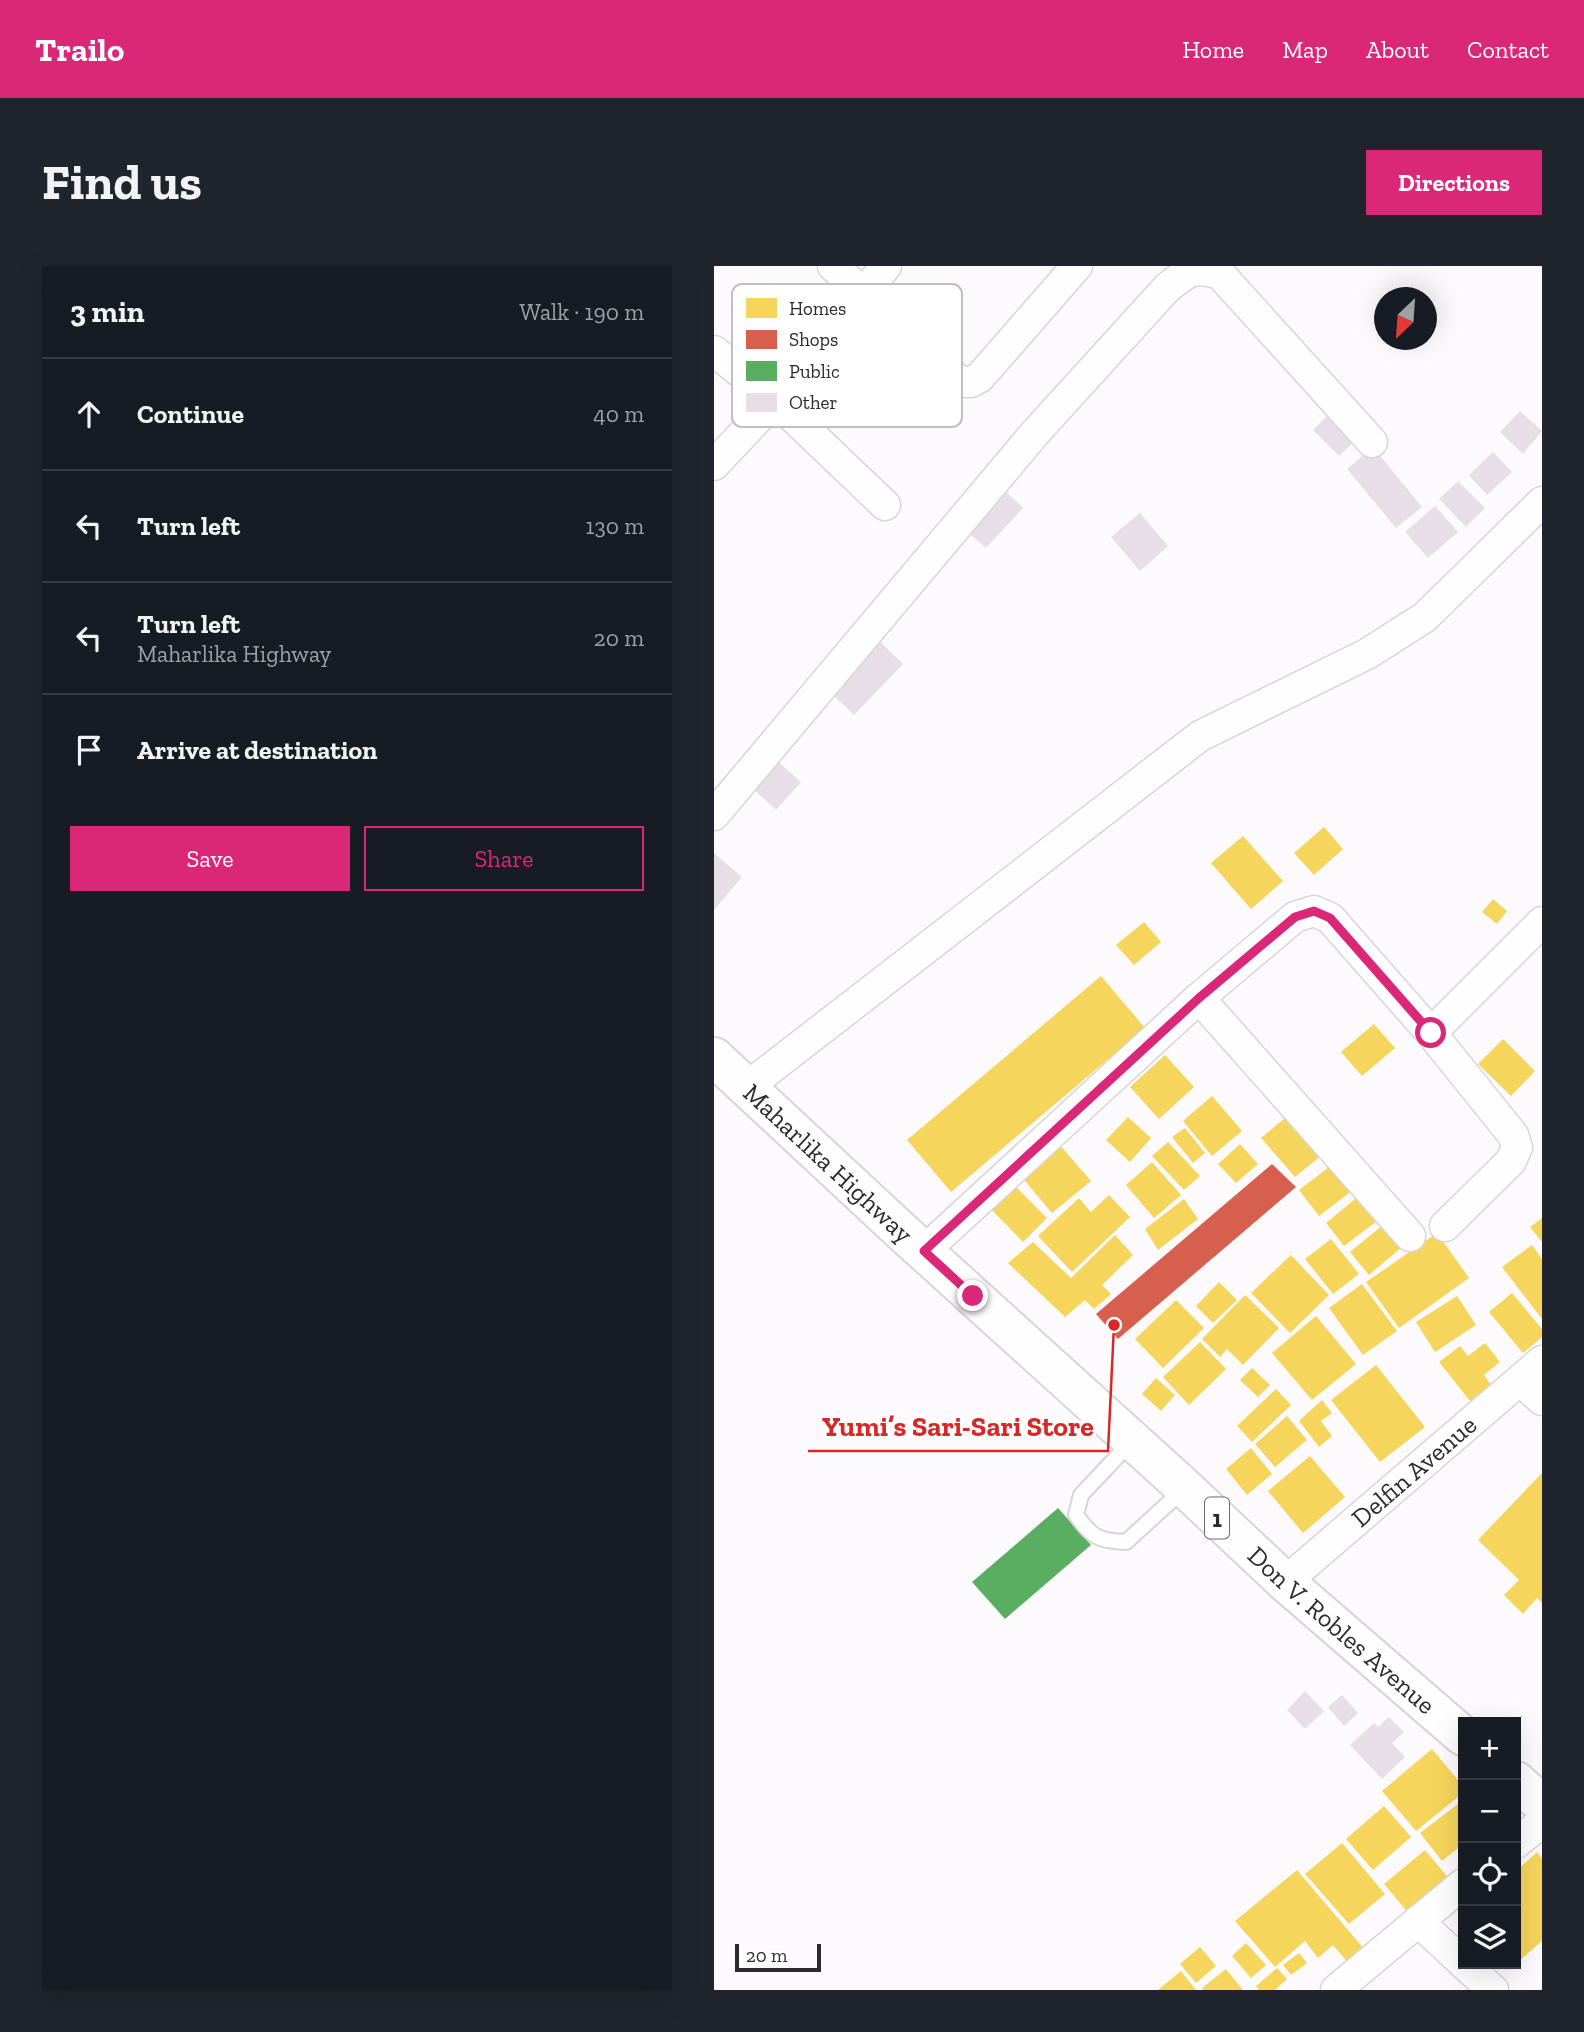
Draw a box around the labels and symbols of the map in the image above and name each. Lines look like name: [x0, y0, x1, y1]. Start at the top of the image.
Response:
legend: [732, 284, 962, 427]
north arrow: [1374, 287, 1437, 350]
text: Homes: [789, 297, 846, 320]
text: Shops: [789, 328, 838, 351]
text: Public: [789, 360, 840, 383]
text: Other: [789, 391, 837, 414]
route start: [1415, 1017, 1446, 1048]
street label: Maharlika Highway: [737, 1077, 920, 1250]
route end: [957, 1280, 988, 1311]
callout: Yumi’s Sari-Sari Store: [808, 1402, 1108, 1451]
street label: Delfin Avenue: [1345, 1409, 1483, 1534]
text: Yumi’s Sari-Sari Store: [822, 1410, 1094, 1443]
road number: 1: [1205, 1498, 1229, 1538]
street label: Don V. Robles Avenue: [1241, 1539, 1442, 1721]
scale bar: [735, 1941, 821, 1973]

